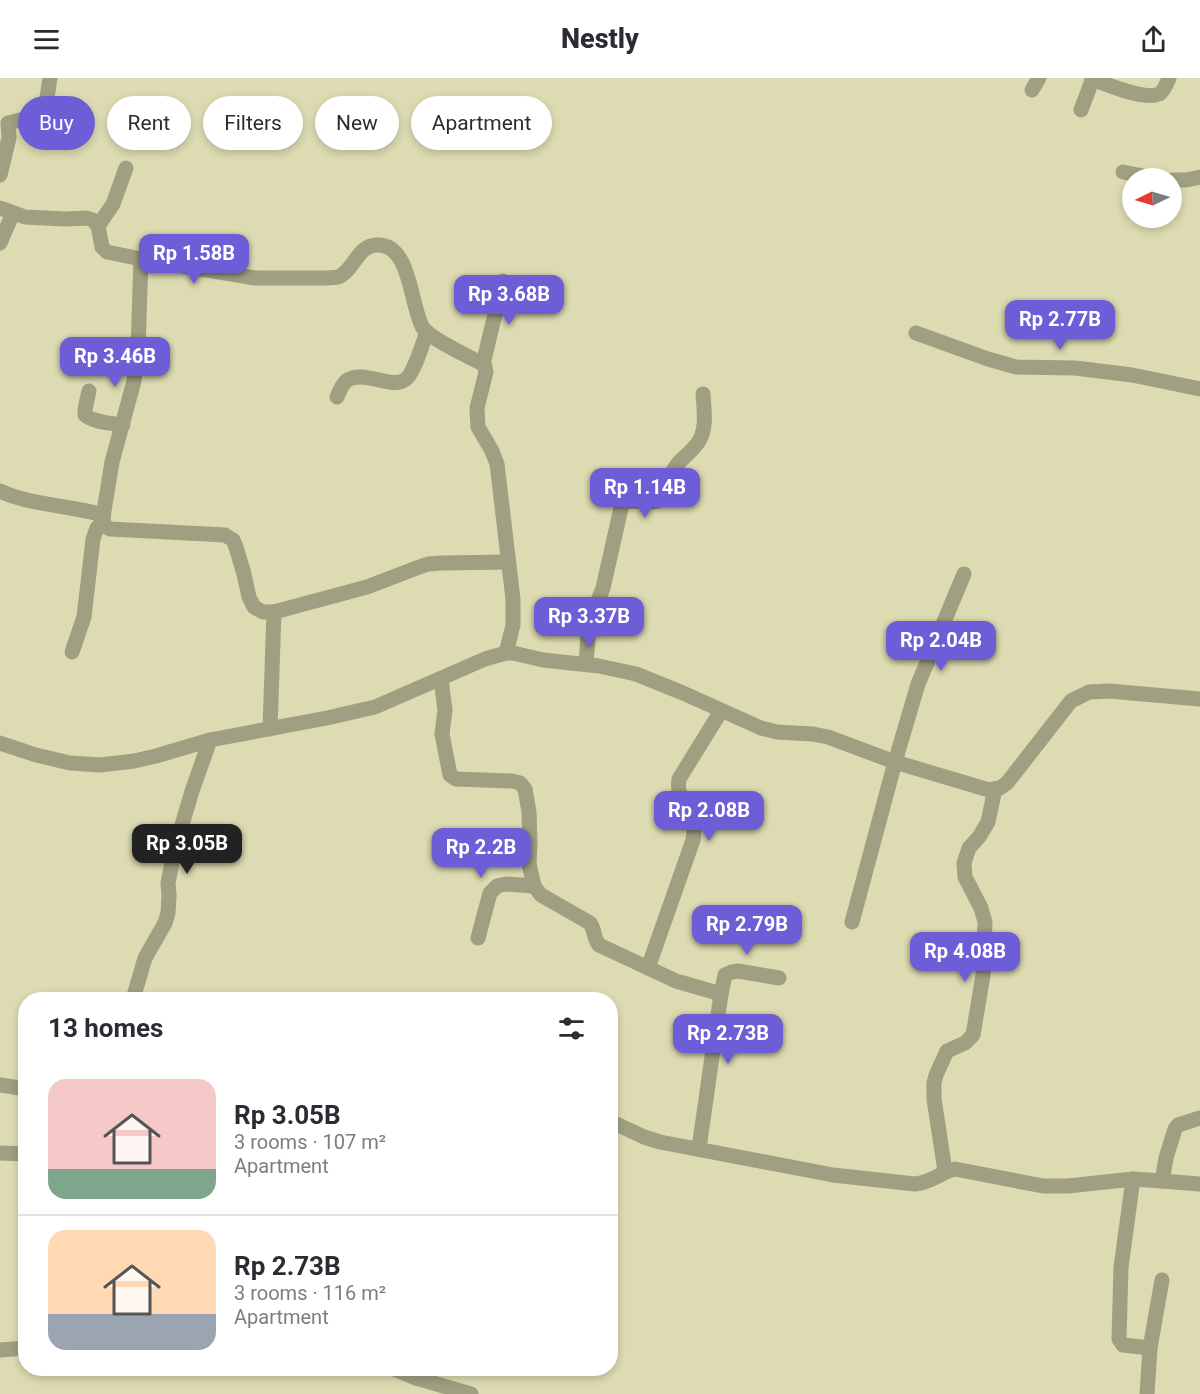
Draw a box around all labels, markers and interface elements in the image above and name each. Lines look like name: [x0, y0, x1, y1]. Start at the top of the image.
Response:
icon: menu: [30, 23, 63, 56]
text: Nestly: [561, 23, 639, 55]
icon: share: [1137, 23, 1170, 56]
chip: Buy: [18, 96, 95, 150]
chip: Rent: [107, 96, 191, 150]
chip: Filters: [203, 96, 303, 150]
chip: New: [315, 96, 399, 150]
chip: Apartment: [411, 96, 552, 150]
north arrow: [1122, 168, 1182, 228]
map controls: [1122, 168, 1182, 228]
pin: Rp 1.58B: [132, 234, 256, 285]
text: Rp 1.58B: [153, 241, 235, 265]
pin: Rp 3.68B: [447, 275, 571, 326]
text: Rp 3.68B: [468, 282, 550, 306]
pin: Rp 2.77B: [998, 300, 1122, 351]
text: Rp 2.77B: [1019, 307, 1101, 331]
pin: Rp 3.46B: [53, 337, 177, 388]
text: Rp 3.46B: [74, 344, 156, 368]
pin: Rp 1.14B: [583, 468, 707, 519]
text: Rp 1.14B: [604, 475, 686, 499]
pin: Rp 3.37B: [527, 597, 651, 648]
text: Rp 3.37B: [548, 604, 630, 628]
pin: Rp 2.04B: [879, 621, 1003, 672]
text: Rp 2.04B: [900, 628, 982, 652]
pin: Rp 2.08B: [647, 791, 771, 842]
text: Rp 2.08B: [668, 798, 750, 822]
pin: Rp 3.05B: [125, 824, 249, 875]
pin: Rp 2.2B: [426, 828, 536, 879]
text: Rp 3.05B: [146, 831, 228, 855]
text: Rp 2.2B: [446, 835, 516, 859]
pin: Rp 2.79B: [685, 905, 809, 956]
text: Rp 2.79B: [706, 912, 788, 936]
pin: Rp 4.08B: [903, 932, 1027, 983]
text: Rp 4.08B: [924, 939, 1006, 963]
icon: filters: [555, 1012, 588, 1045]
text: 13 homes: [48, 1013, 163, 1043]
pin: Rp 2.73B: [666, 1014, 790, 1065]
text: Rp 2.73B: [687, 1021, 769, 1045]
text: Rp 3.05B: [234, 1100, 341, 1130]
icon: home: [96, 1103, 168, 1175]
text: 3 rooms · 107 m²: [234, 1130, 386, 1154]
text: Apartment: [234, 1154, 329, 1178]
text: Rp 2.73B: [234, 1251, 341, 1281]
icon: home: [96, 1254, 168, 1326]
text: 3 rooms · 116 m²: [234, 1281, 386, 1305]
text: Apartment: [234, 1305, 329, 1329]

